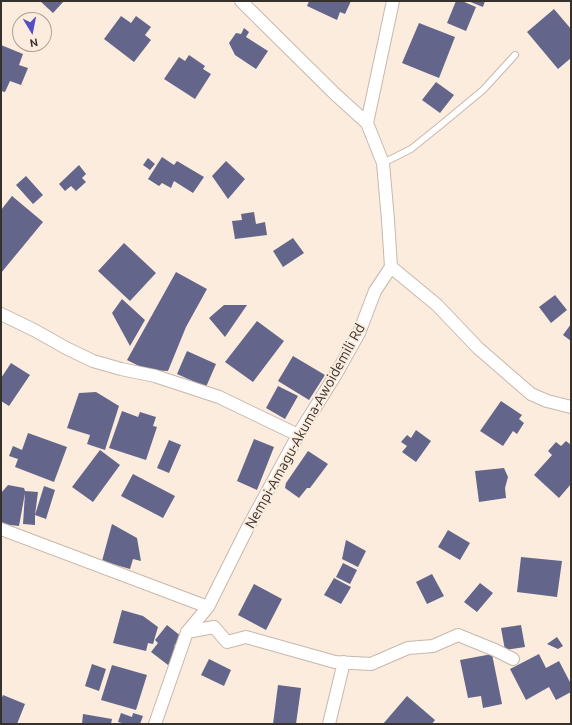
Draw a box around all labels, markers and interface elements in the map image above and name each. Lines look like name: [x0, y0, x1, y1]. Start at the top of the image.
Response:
north arrow: [12, 12, 52, 52]
text: N: [29, 36, 39, 49]
street label: Nempi-Amagu-Akuma-Awoidemili Rd: [242, 321, 368, 531]

